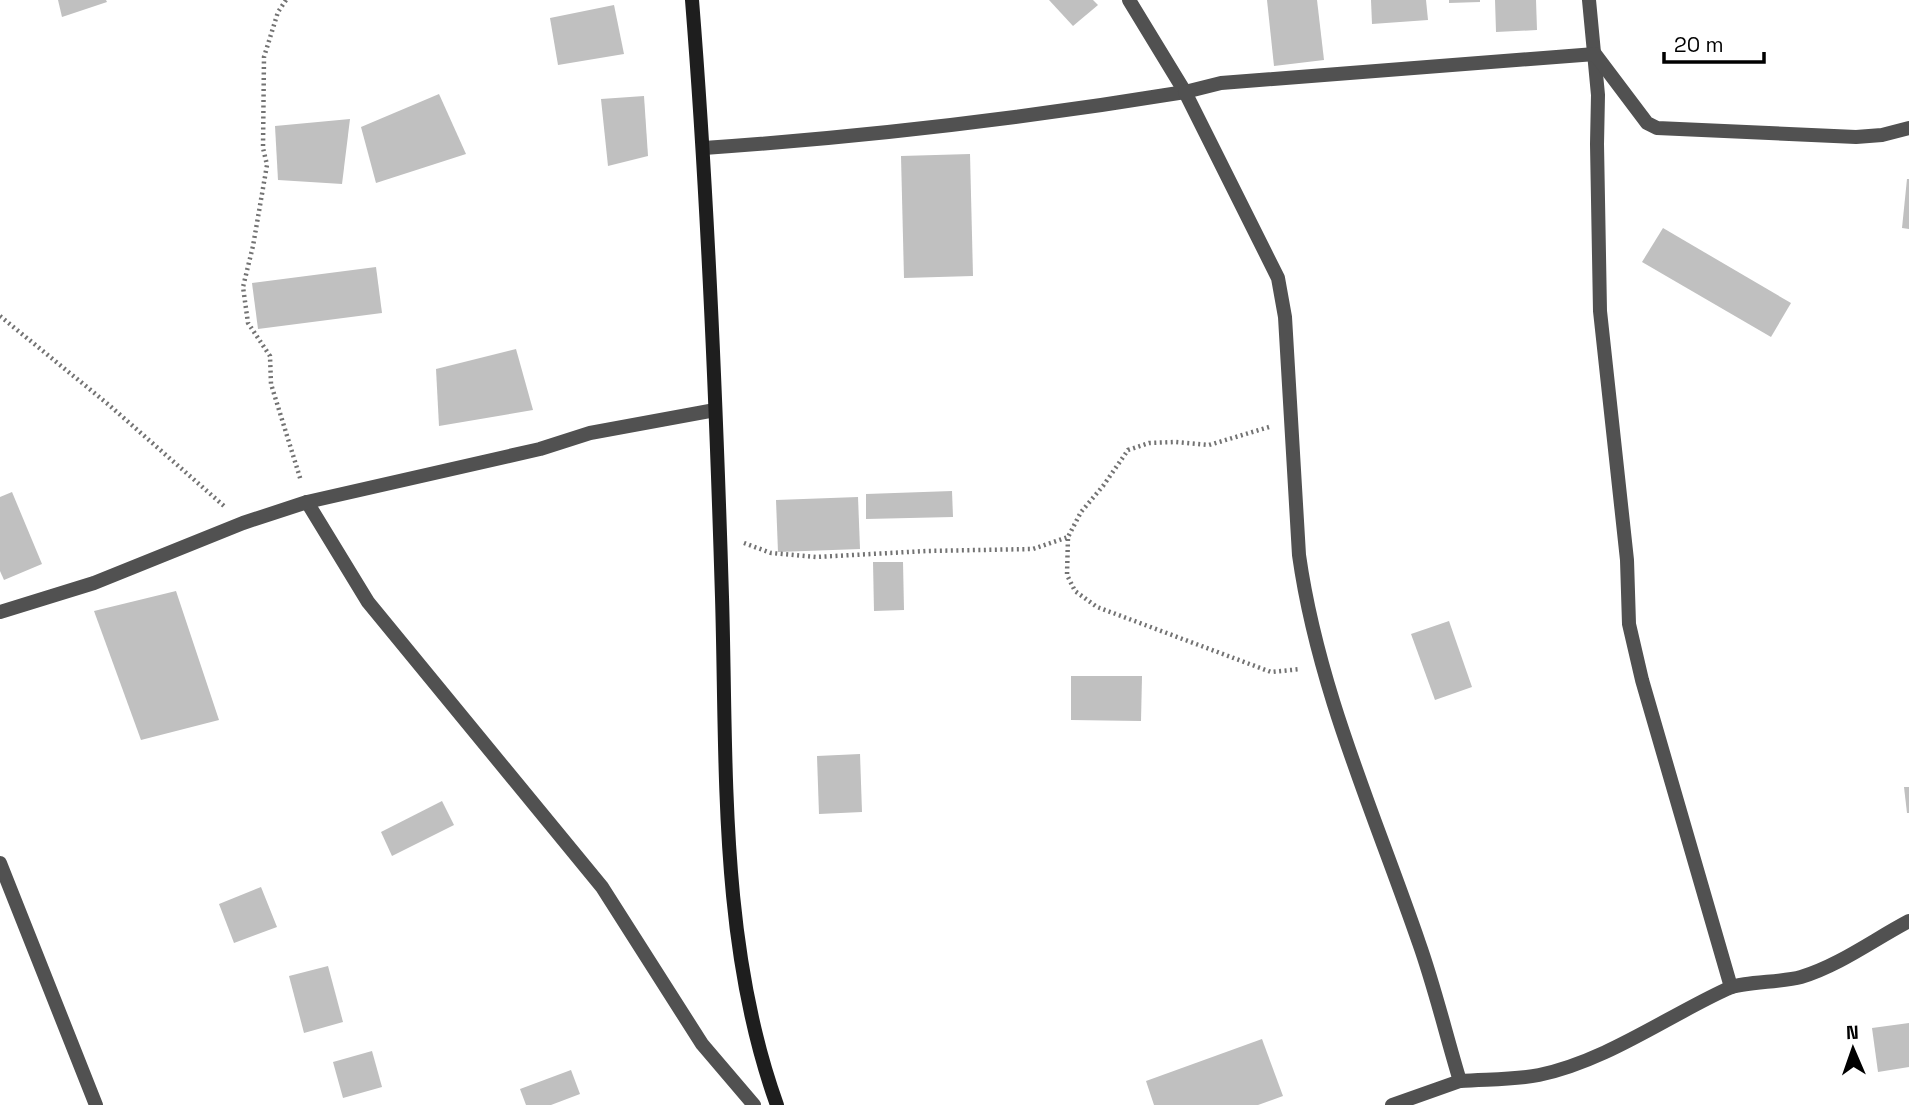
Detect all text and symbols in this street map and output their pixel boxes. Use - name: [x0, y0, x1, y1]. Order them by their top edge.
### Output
- scale bar: [1664, 21, 1764, 65]
- text: 20 m: [1674, 31, 1724, 58]
- north arrow: [1818, 1014, 1888, 1084]
- text: N: [1846, 1020, 1859, 1045]

